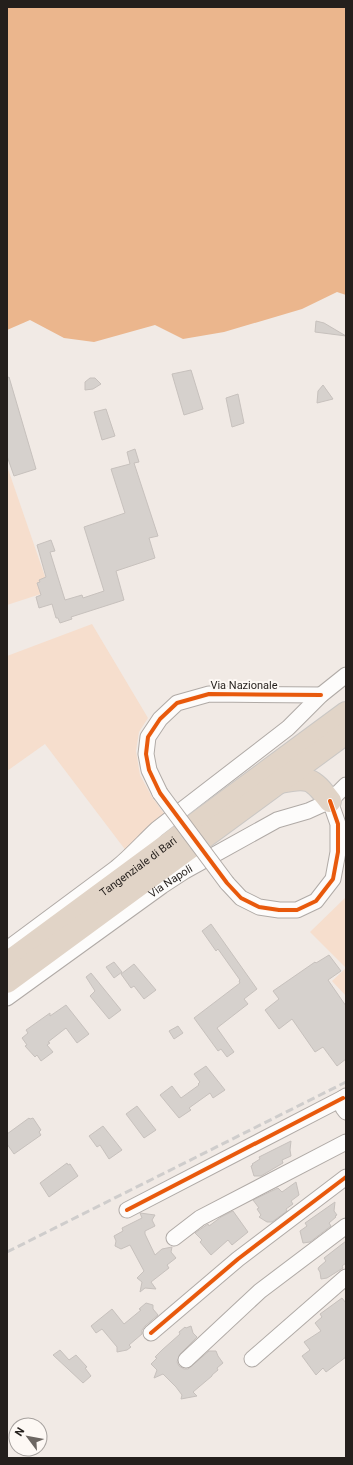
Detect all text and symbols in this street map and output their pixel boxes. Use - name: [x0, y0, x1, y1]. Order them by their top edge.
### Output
- street label: Via Nazionale: [210, 679, 278, 692]
- street label: Tangenziale di Bari: [97, 834, 179, 899]
- street label: Via Napoli: [146, 862, 195, 900]
- north arrow: [8, 1417, 48, 1457]
- text: N: [12, 1425, 28, 1439]

